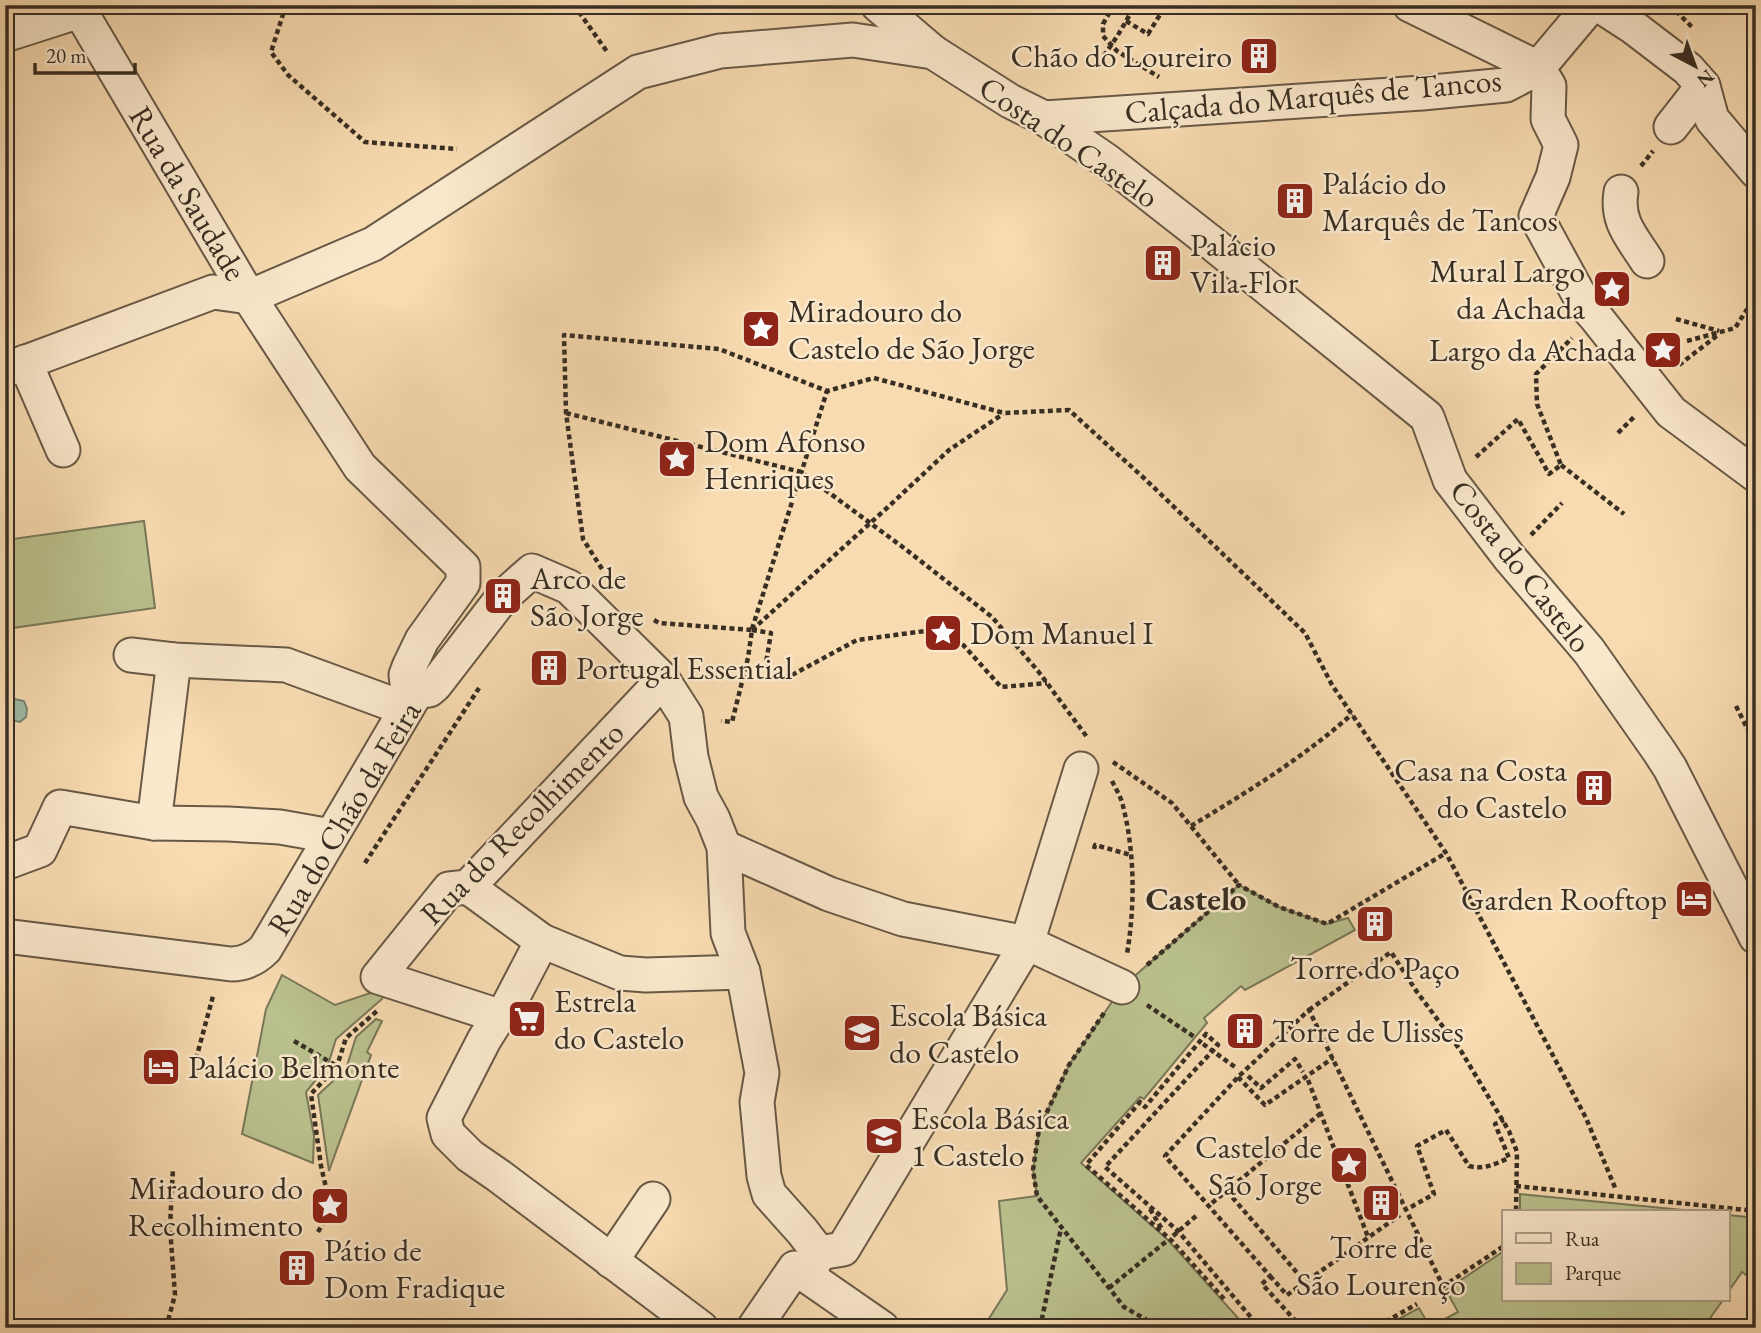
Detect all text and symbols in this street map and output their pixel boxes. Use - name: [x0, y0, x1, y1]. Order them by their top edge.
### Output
- scale bar: [35, 32, 135, 76]
- north arrow: [1660, 32, 1730, 102]
- place label: Chão do Loureiro: [1010, 35, 1232, 77]
- building icon: Chão do Loureiro: [1238, 35, 1280, 77]
- text: 20 m: [46, 42, 87, 69]
- street label: Calçada do Marquês de Tancos: [1123, 59, 1503, 133]
- text: N: [1691, 64, 1720, 93]
- street label: Costa do Castelo: [971, 66, 1167, 218]
- street label: Rua da Saudade: [119, 98, 257, 288]
- place label: Palácio do Marquês de Tancos: [1322, 162, 1558, 241]
- building icon: Palácio do Marquês de Tancos: [1274, 180, 1316, 222]
- place label: Palácio Vila-Flor: [1190, 224, 1299, 303]
- building icon: Palácio Vila-Flor: [1142, 242, 1184, 284]
- place label: Mural Largo da Achada: [1430, 250, 1585, 329]
- place icon: Mural Largo da Achada: [1591, 268, 1633, 310]
- place label: Miradouro do Castelo de São Jorge: [788, 290, 1035, 369]
- place icon: Miradouro do Castelo de São Jorge: [740, 308, 782, 350]
- place label: Largo da Achada: [1429, 329, 1636, 371]
- place icon: Largo da Achada: [1642, 329, 1684, 371]
- place label: Dom Afonso Henriques: [704, 420, 866, 499]
- place icon: Dom Afonso Henriques: [656, 438, 698, 480]
- street label: Costa do Castelo: [1440, 471, 1602, 661]
- place label: Arco de São Jorge: [529, 557, 644, 636]
- building icon: Arco de São Jorge: [482, 575, 524, 617]
- place icon: Dom Manuel I: [922, 612, 964, 654]
- place label: Dom Manuel I: [970, 612, 1154, 654]
- building icon: Portugal Essential: [528, 647, 570, 689]
- place label: Portugal Essential: [576, 647, 793, 689]
- street label: Rua do Chão da Feira: [257, 693, 431, 943]
- street label: Rua do Recolhimento: [411, 712, 633, 934]
- place label: Casa na Costa do Castelo: [1394, 749, 1567, 828]
- building icon: Casa na Costa do Castelo: [1573, 767, 1615, 809]
- district label: Castelo: [1146, 877, 1246, 920]
- place label: Garden Rooftop: [1461, 878, 1667, 920]
- hotel icon: Garden Rooftop: [1673, 878, 1715, 920]
- building icon: Torre do Paço: [1354, 903, 1396, 945]
- place label: Torre do Paço: [1290, 947, 1460, 989]
- place label: Estrela do Castelo: [554, 980, 684, 1059]
- place label: Escola Básica do Castelo: [889, 994, 1047, 1073]
- supermarket icon: Estrela do Castelo: [506, 998, 548, 1040]
- building icon: Torre de Ulisses: [1224, 1010, 1266, 1052]
- place label: Torre de Ulisses: [1272, 1010, 1464, 1052]
- school or university icon: Escola Básica do Castelo: [841, 1012, 883, 1054]
- hotel icon: Palácio Belmonte: [140, 1046, 182, 1088]
- place label: Palácio Belmonte: [188, 1046, 400, 1088]
- place label: Escola Básica 1 Castelo: [911, 1097, 1069, 1176]
- school or university icon: Escola Básica 1 Castelo: [863, 1115, 905, 1157]
- place label: Castelo de São Jorge: [1195, 1126, 1322, 1205]
- place icon: Castelo de São Jorge: [1328, 1144, 1370, 1186]
- place label: Miradouro do Recolhimento: [128, 1167, 303, 1246]
- building icon: Torre de São Lourenço: [1360, 1182, 1402, 1224]
- place icon: Miradouro do Recolhimento: [309, 1185, 351, 1227]
- legend: [1502, 1210, 1730, 1302]
- text: Rua: [1565, 1225, 1600, 1252]
- place label: Torre de São Lourenço: [1296, 1226, 1466, 1305]
- place label: Pátio de Dom Fradique: [324, 1229, 505, 1308]
- building icon: Pátio de Dom Fradique: [276, 1247, 318, 1289]
- text: Parque: [1565, 1259, 1621, 1286]

